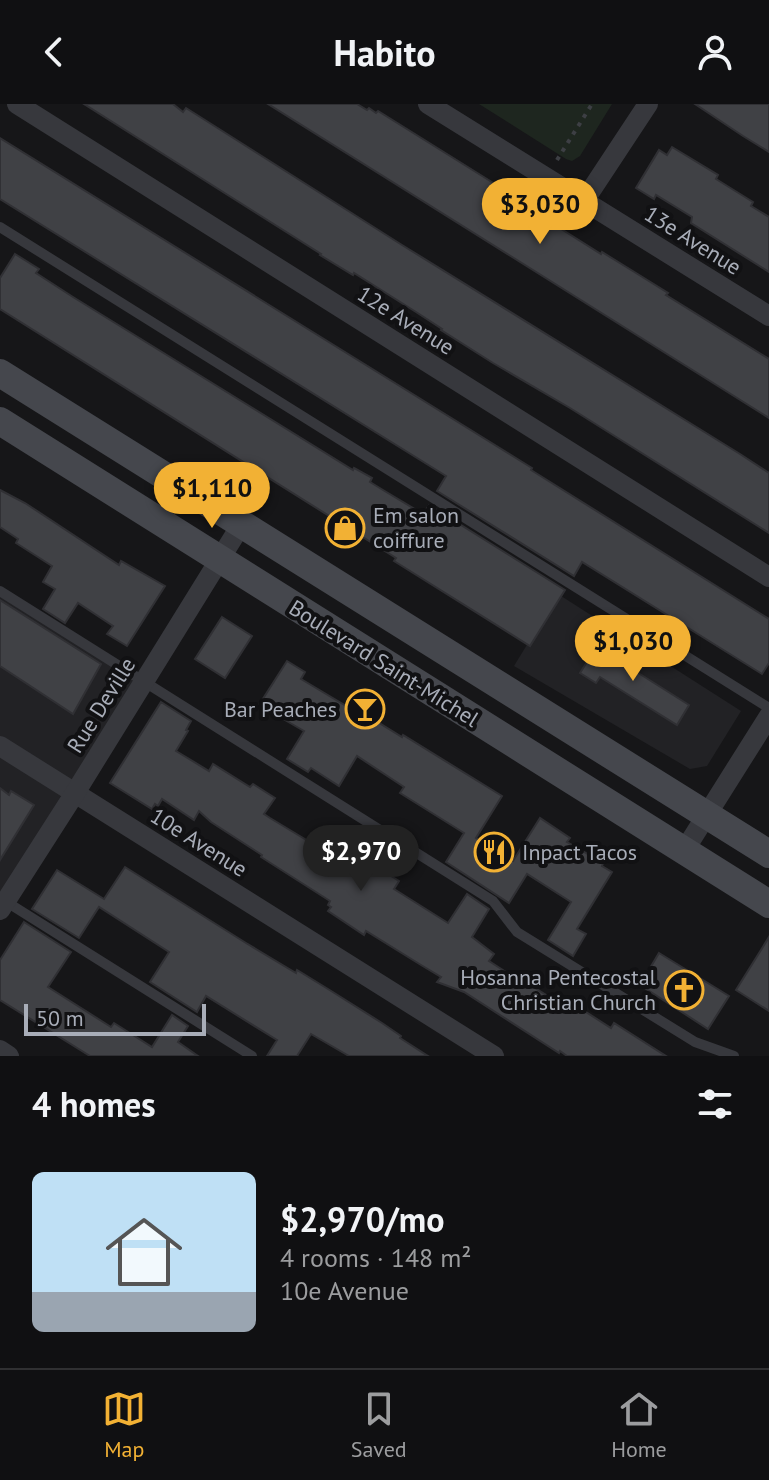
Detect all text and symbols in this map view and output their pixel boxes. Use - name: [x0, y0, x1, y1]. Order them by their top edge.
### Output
- text: Habito: [334, 29, 436, 76]
- icon: back: [32, 30, 76, 74]
- icon: person: [693, 30, 737, 74]
- pin: $3,030: [475, 178, 605, 246]
- text: $3,030: [500, 187, 580, 220]
- street label: 13e Avenue: [639, 199, 747, 281]
- street label: 12e Avenue: [352, 279, 460, 361]
- pin: $1,110: [147, 462, 277, 530]
- text: $1,110: [172, 471, 252, 504]
- place label: Em salon coiffure: [373, 501, 459, 554]
- shop icon: Em salon coiffure: [324, 507, 366, 549]
- street label: Boulevard Saint-Michel: [284, 593, 485, 733]
- pin: $1,030: [568, 615, 698, 683]
- text: $1,030: [593, 624, 673, 657]
- street label: Rue Deville: [61, 652, 141, 758]
- bar icon: Bar Peaches: [344, 688, 386, 730]
- place label: Bar Peaches: [224, 695, 337, 723]
- street label: 10e Avenue: [145, 801, 253, 883]
- pin: $2,970: [296, 825, 426, 893]
- restaurant icon: Inpact Tacos: [473, 831, 515, 873]
- text: $2,970: [321, 834, 401, 867]
- place label: Inpact Tacos: [522, 838, 637, 866]
- place label: Hosanna Pentecostal Christian Church: [460, 963, 657, 1016]
- church icon: Hosanna Pentecostal Christian Church: [663, 969, 705, 1011]
- scale bar: [24, 1000, 206, 1036]
- text: 50 m: [36, 1004, 84, 1032]
- text: 4 homes: [32, 1082, 156, 1126]
- icon: filters: [693, 1082, 737, 1126]
- text: $2,970/mo: [280, 1197, 444, 1241]
- icon: home: [96, 1204, 192, 1300]
- text: 4 rooms · 148 m²: [280, 1241, 472, 1274]
- text: 10e Avenue: [280, 1274, 409, 1307]
- tab: Map: [102, 1387, 146, 1463]
- tab: Saved: [351, 1387, 407, 1463]
- tab: Home: [611, 1387, 667, 1463]

